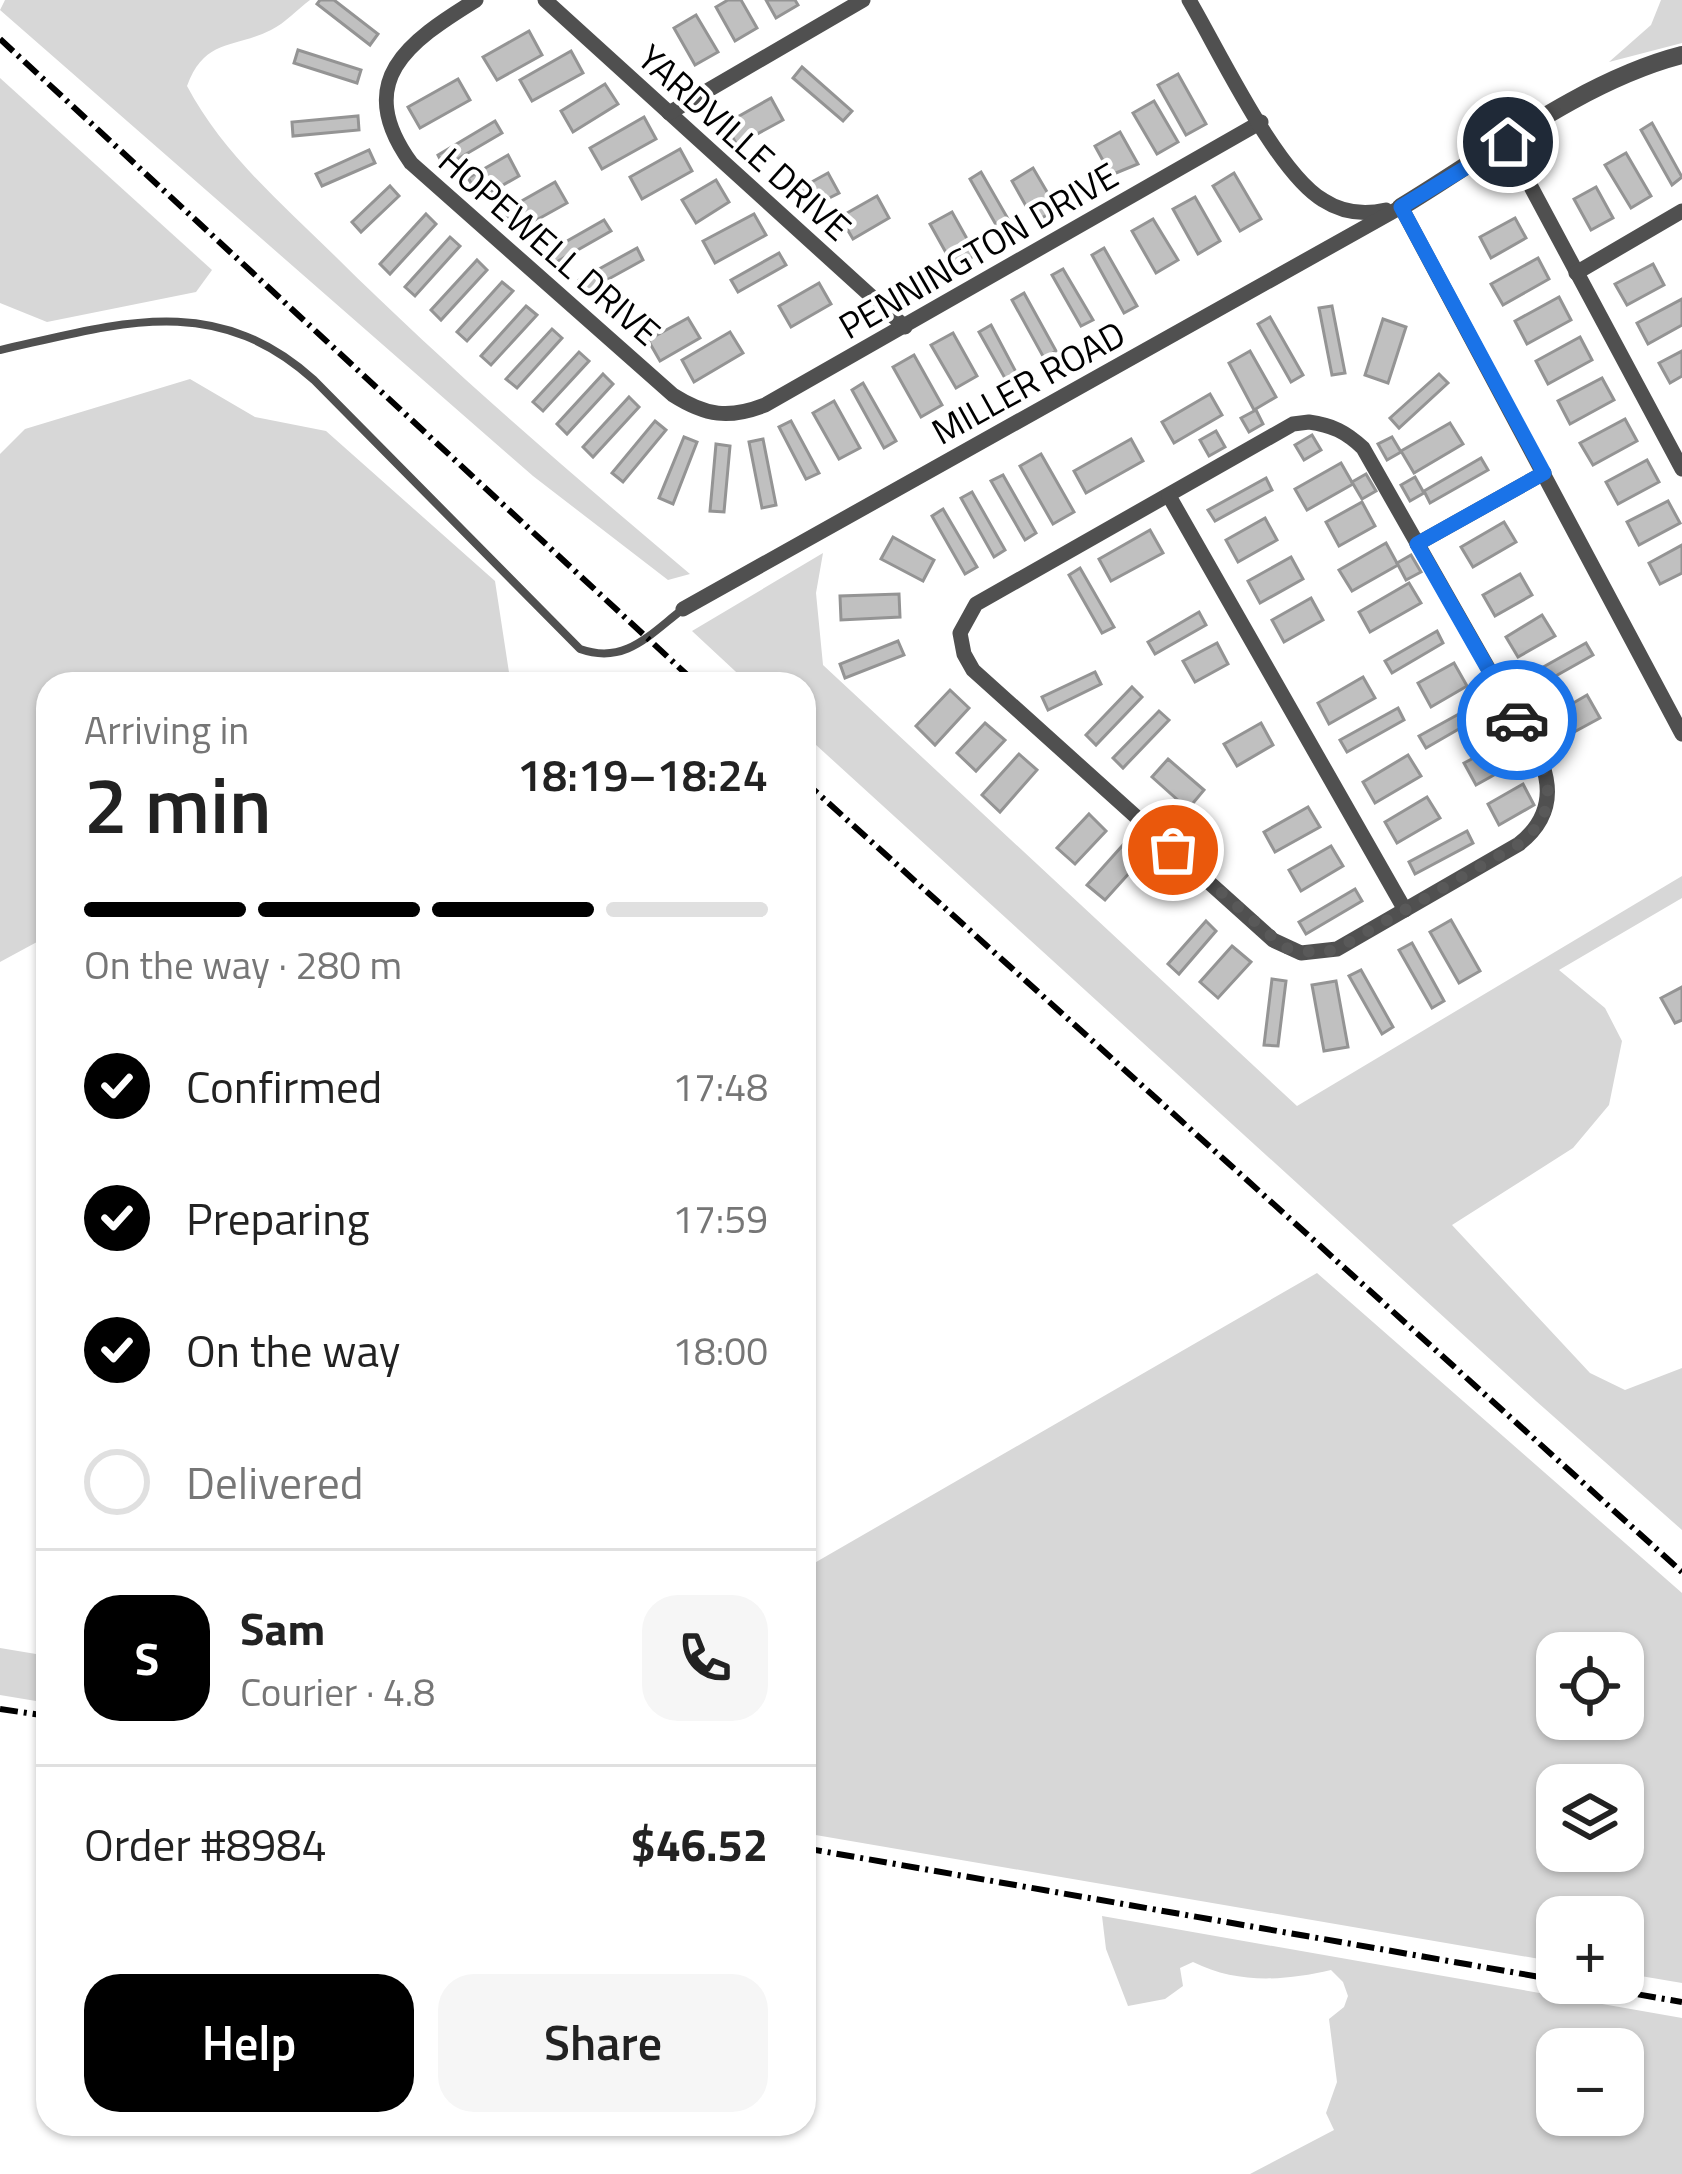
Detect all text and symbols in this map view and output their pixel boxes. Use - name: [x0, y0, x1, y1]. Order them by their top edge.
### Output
- street label: YARDVILLE DRIVE: [626, 31, 864, 253]
- pin: [1457, 91, 1559, 193]
- icon: home: [1475, 109, 1541, 175]
- street label: HOPEWELL DRIVE: [427, 134, 673, 358]
- street label: PENNINGTON DRIVE: [828, 148, 1128, 352]
- street label: MILLER ROAD: [921, 306, 1135, 458]
- courier: [1457, 660, 1577, 780]
- icon: car: [1484, 687, 1550, 753]
- text: Arriving in: [84, 700, 249, 759]
- text: 18:19–18:24: [517, 740, 768, 808]
- text: 2 min: [84, 745, 272, 863]
- pin: [1122, 799, 1224, 901]
- icon: bag: [1140, 817, 1206, 883]
- text: On the way · 280 m: [84, 935, 402, 994]
- text: Confirmed: [186, 1052, 382, 1120]
- icon: check: [84, 1053, 150, 1119]
- text: 17:48: [672, 1057, 768, 1116]
- text: Preparing: [186, 1184, 370, 1252]
- icon: check: [84, 1185, 150, 1251]
- text: 17:59: [672, 1189, 768, 1248]
- text: On the way: [186, 1316, 400, 1384]
- icon: check: [84, 1317, 150, 1383]
- text: 18:00: [672, 1321, 768, 1380]
- text: Delivered: [186, 1448, 364, 1516]
- text: Sam: [240, 1594, 325, 1662]
- button: phone: [642, 1595, 768, 1721]
- text: S: [135, 1624, 159, 1692]
- map controls: [1536, 1632, 1644, 2136]
- button: locate: [1536, 1632, 1644, 1740]
- text: Courier · 4.8: [240, 1662, 435, 1721]
- button: layers: [1536, 1764, 1644, 1872]
- text: Order #8984: [84, 1810, 327, 1878]
- text: $46.52: [630, 1810, 768, 1878]
- button: +: [1536, 1896, 1644, 2004]
- button: Help: [84, 1974, 414, 2112]
- button: Share: [438, 1974, 768, 2112]
- button: −: [1536, 2028, 1644, 2136]

